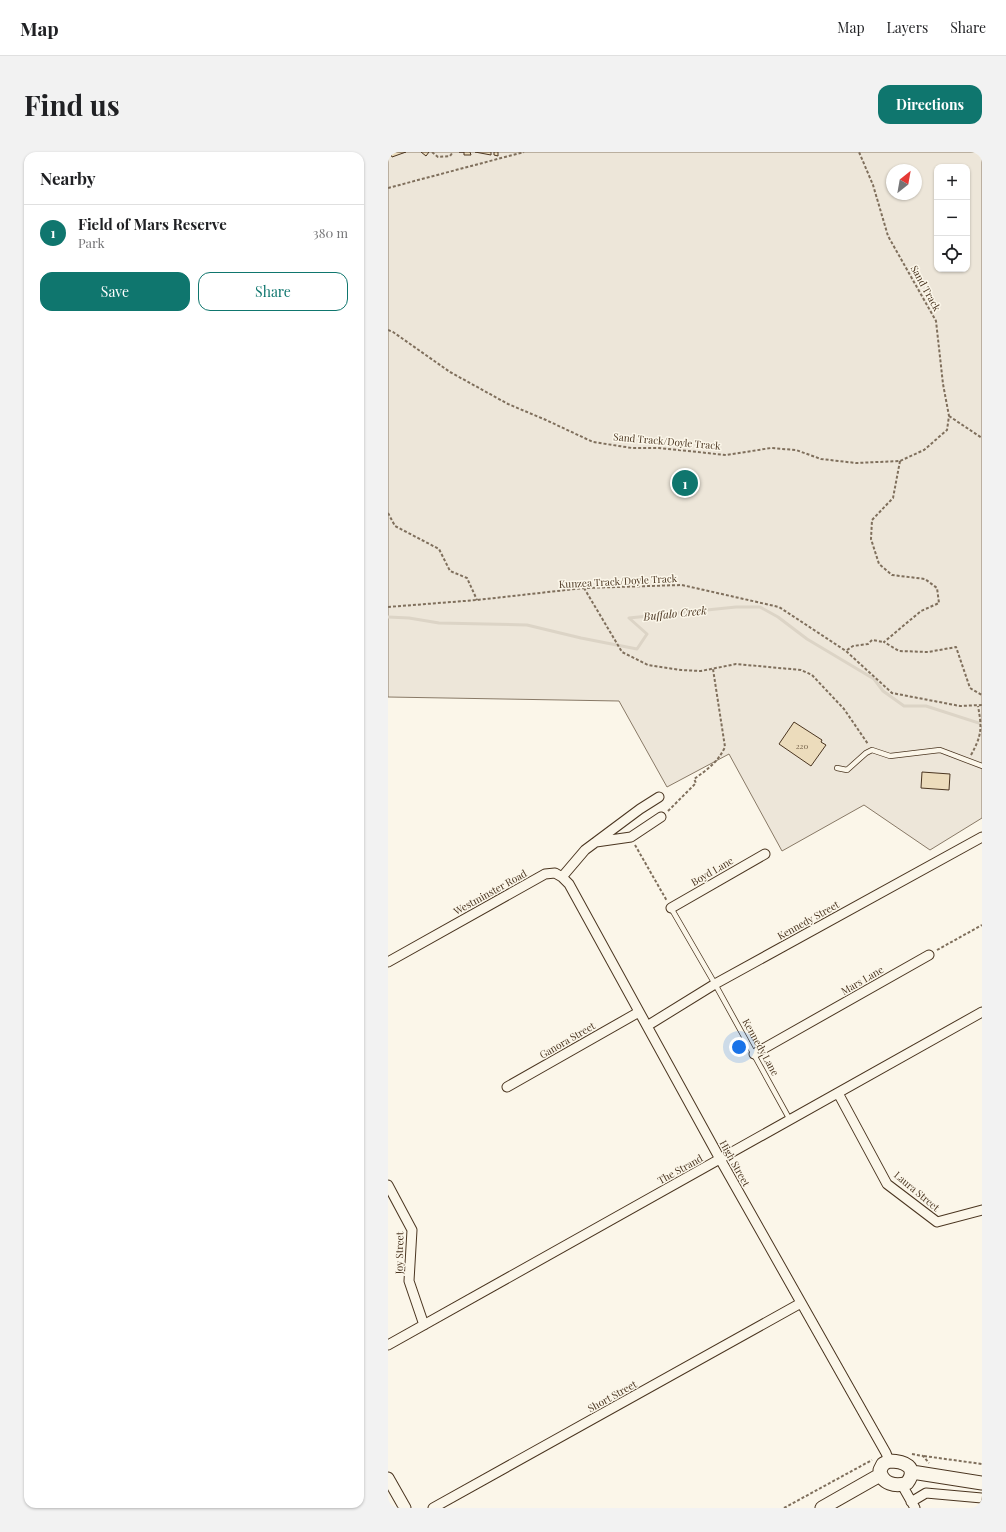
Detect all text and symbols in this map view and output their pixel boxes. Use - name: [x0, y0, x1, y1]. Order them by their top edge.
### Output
- text: Map: [20, 15, 59, 41]
- text: Map: [837, 18, 865, 37]
- text: Layers: [887, 18, 928, 37]
- text: Share: [950, 18, 986, 37]
- button: Directions: [878, 85, 982, 124]
- text: Find us: [24, 86, 120, 123]
- north arrow: [886, 164, 922, 200]
- map controls: [934, 164, 970, 272]
- button: +: [934, 164, 970, 200]
- text: Nearby: [40, 167, 95, 189]
- button: −: [934, 200, 970, 236]
- text: Field of Mars Reserve: [78, 214, 227, 234]
- text: 1: [51, 224, 55, 241]
- text: 380 m: [313, 224, 348, 241]
- text: Park: [78, 234, 105, 251]
- button: locate: [934, 236, 970, 272]
- street label: Sand Track: [908, 263, 945, 314]
- button: Save: [40, 272, 190, 311]
- button: Share: [198, 272, 348, 311]
- street label: Sand Track/Doyle Track: [613, 429, 722, 453]
- pin: 1: [672, 468, 698, 498]
- street label: Kunzea Track/Doyle Track: [558, 571, 678, 591]
- water label: Buffalo Creek: [641, 602, 708, 624]
- house number: 220: [796, 740, 808, 751]
- street label: Boyd Lane: [688, 853, 736, 889]
- street label: Westminster Road: [450, 866, 529, 918]
- street label: Kennedy Street: [775, 897, 842, 943]
- street label: Mars Lane: [838, 962, 886, 998]
- street label: Kennedy Lane: [739, 1016, 783, 1078]
- street label: Ganora Street: [537, 1018, 598, 1062]
- your location: [729, 1037, 749, 1057]
- street label: High Street: [717, 1137, 754, 1189]
- street label: The Strand: [655, 1151, 705, 1187]
- street label: Laura Street: [891, 1168, 943, 1214]
- street label: Joy Street: [392, 1231, 406, 1275]
- street label: Short Street: [585, 1377, 639, 1415]

